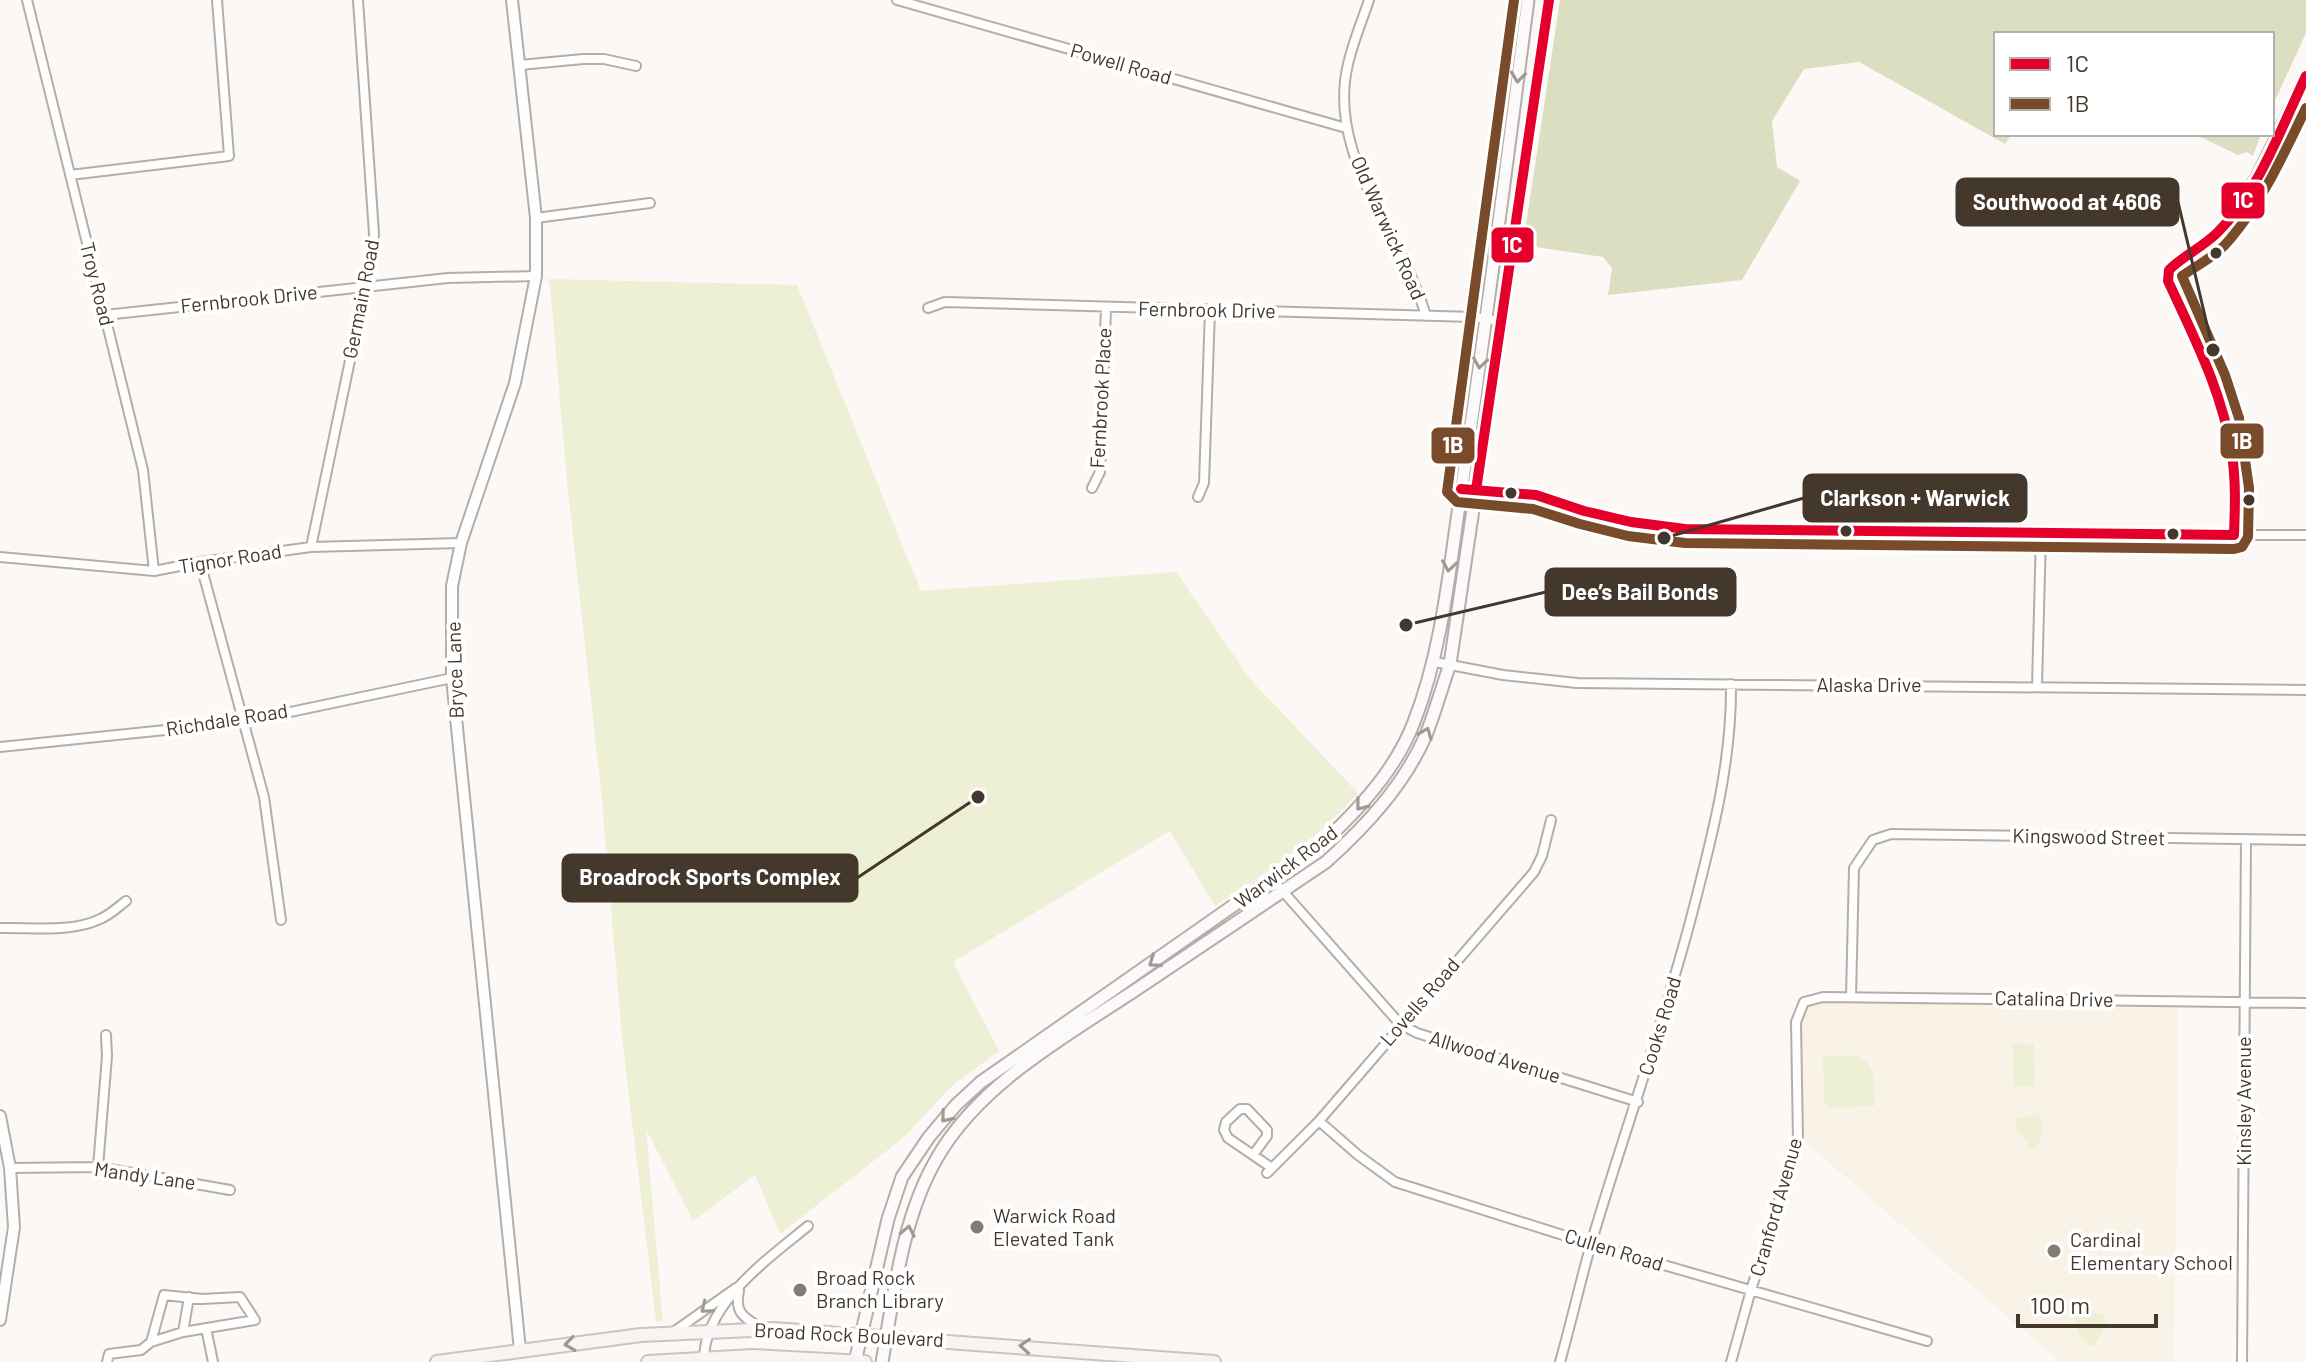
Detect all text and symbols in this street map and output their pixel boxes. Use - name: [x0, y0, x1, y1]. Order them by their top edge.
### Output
- legend: [1994, 32, 2274, 136]
- street label: Powell Road: [1068, 37, 1175, 89]
- text: 1C: [2066, 48, 2089, 77]
- one-way arrow: [1510, 70, 1527, 84]
- text: 1B: [2066, 88, 2089, 117]
- street label: Old Warwick Road: [1346, 152, 1431, 303]
- callout: Southwood at 4606: [1957, 179, 2178, 225]
- line badge: 1C: [2220, 181, 2266, 220]
- text: 1C: [2232, 186, 2254, 212]
- text: Southwood at 4606: [1973, 188, 2162, 214]
- line badge: 1C: [1490, 226, 1535, 264]
- text: 1C: [1501, 231, 1523, 257]
- street label: Germain Road: [337, 237, 383, 361]
- street label: Troy Road: [76, 239, 120, 328]
- unlabelled marker: [2208, 245, 2224, 261]
- street label: Fernbrook Drive: [179, 279, 319, 317]
- street label: Fernbrook Drive: [1138, 296, 1276, 322]
- street label: Fernbrook Place: [1084, 327, 1116, 469]
- one-way arrow: [1473, 356, 1490, 370]
- line badge: 1B: [2219, 422, 2265, 460]
- line badge: 1B: [1430, 426, 1476, 465]
- text: 1B: [2231, 427, 2253, 453]
- text: 1B: [1442, 431, 1464, 457]
- callout: Clarkson + Warwick: [1804, 475, 2026, 521]
- text: Clarkson + Warwick: [1820, 484, 2010, 510]
- unlabelled marker: [1503, 485, 1519, 501]
- unlabelled marker: [2241, 492, 2257, 508]
- unlabelled marker: [1838, 523, 1854, 539]
- unlabelled marker: [2165, 526, 2181, 542]
- street label: Tignor Road: [177, 538, 283, 578]
- one-way arrow: [1442, 559, 1459, 573]
- callout: Dee’s Bail Bonds: [1546, 569, 1735, 615]
- text: Dee’s Bail Bonds: [1561, 578, 1719, 604]
- street label: Bryce Lane: [440, 621, 468, 719]
- street label: Alaska Drive: [1816, 672, 1922, 696]
- street label: Richdale Road: [164, 698, 289, 740]
- one-way arrow: [1416, 727, 1432, 741]
- one-way arrow: [1356, 796, 1370, 811]
- street label: Warwick Road: [1229, 820, 1342, 913]
- street label: Kingswood Street: [2012, 823, 2166, 849]
- callout: Broadrock Sports Complex: [563, 855, 857, 901]
- text: Broadrock Sports Complex: [579, 863, 841, 889]
- one-way arrow: [1149, 952, 1163, 967]
- street label: Lovells Road: [1375, 952, 1464, 1050]
- street label: Cooks Road: [1633, 974, 1685, 1078]
- street label: Catalina Drive: [1994, 985, 2114, 1011]
- street label: Allwood Avenue: [1427, 1025, 1564, 1087]
- street label: Kinsley Avenue: [2231, 1036, 2255, 1166]
- one-way arrow: [941, 1107, 956, 1122]
- street label: Cranford Avenue: [1744, 1135, 1806, 1279]
- street label: Mandy Lane: [93, 1156, 197, 1194]
- place label: Warwick Road Elevated Tank: [993, 1203, 1116, 1250]
- marker: Warwick Road Elevated Tank: [968, 1218, 986, 1236]
- street label: Cullen Road: [1562, 1223, 1666, 1275]
- one-way arrow: [899, 1224, 916, 1238]
- place label: Cardinal Elementary School: [2070, 1227, 2233, 1274]
- marker: Cardinal Elementary School: [2045, 1242, 2063, 1260]
- place label: Broad Rock Branch Library: [816, 1265, 944, 1312]
- scale bar: [2018, 1278, 2156, 1328]
- marker: Broad Rock Branch Library: [791, 1281, 809, 1299]
- text: 100 m: [2030, 1290, 2090, 1319]
- one-way arrow: [700, 1299, 715, 1313]
- street label: Broad Rock Boulevard: [754, 1317, 945, 1351]
- one-way arrow: [563, 1335, 577, 1352]
- one-way arrow: [1018, 1338, 1031, 1355]

